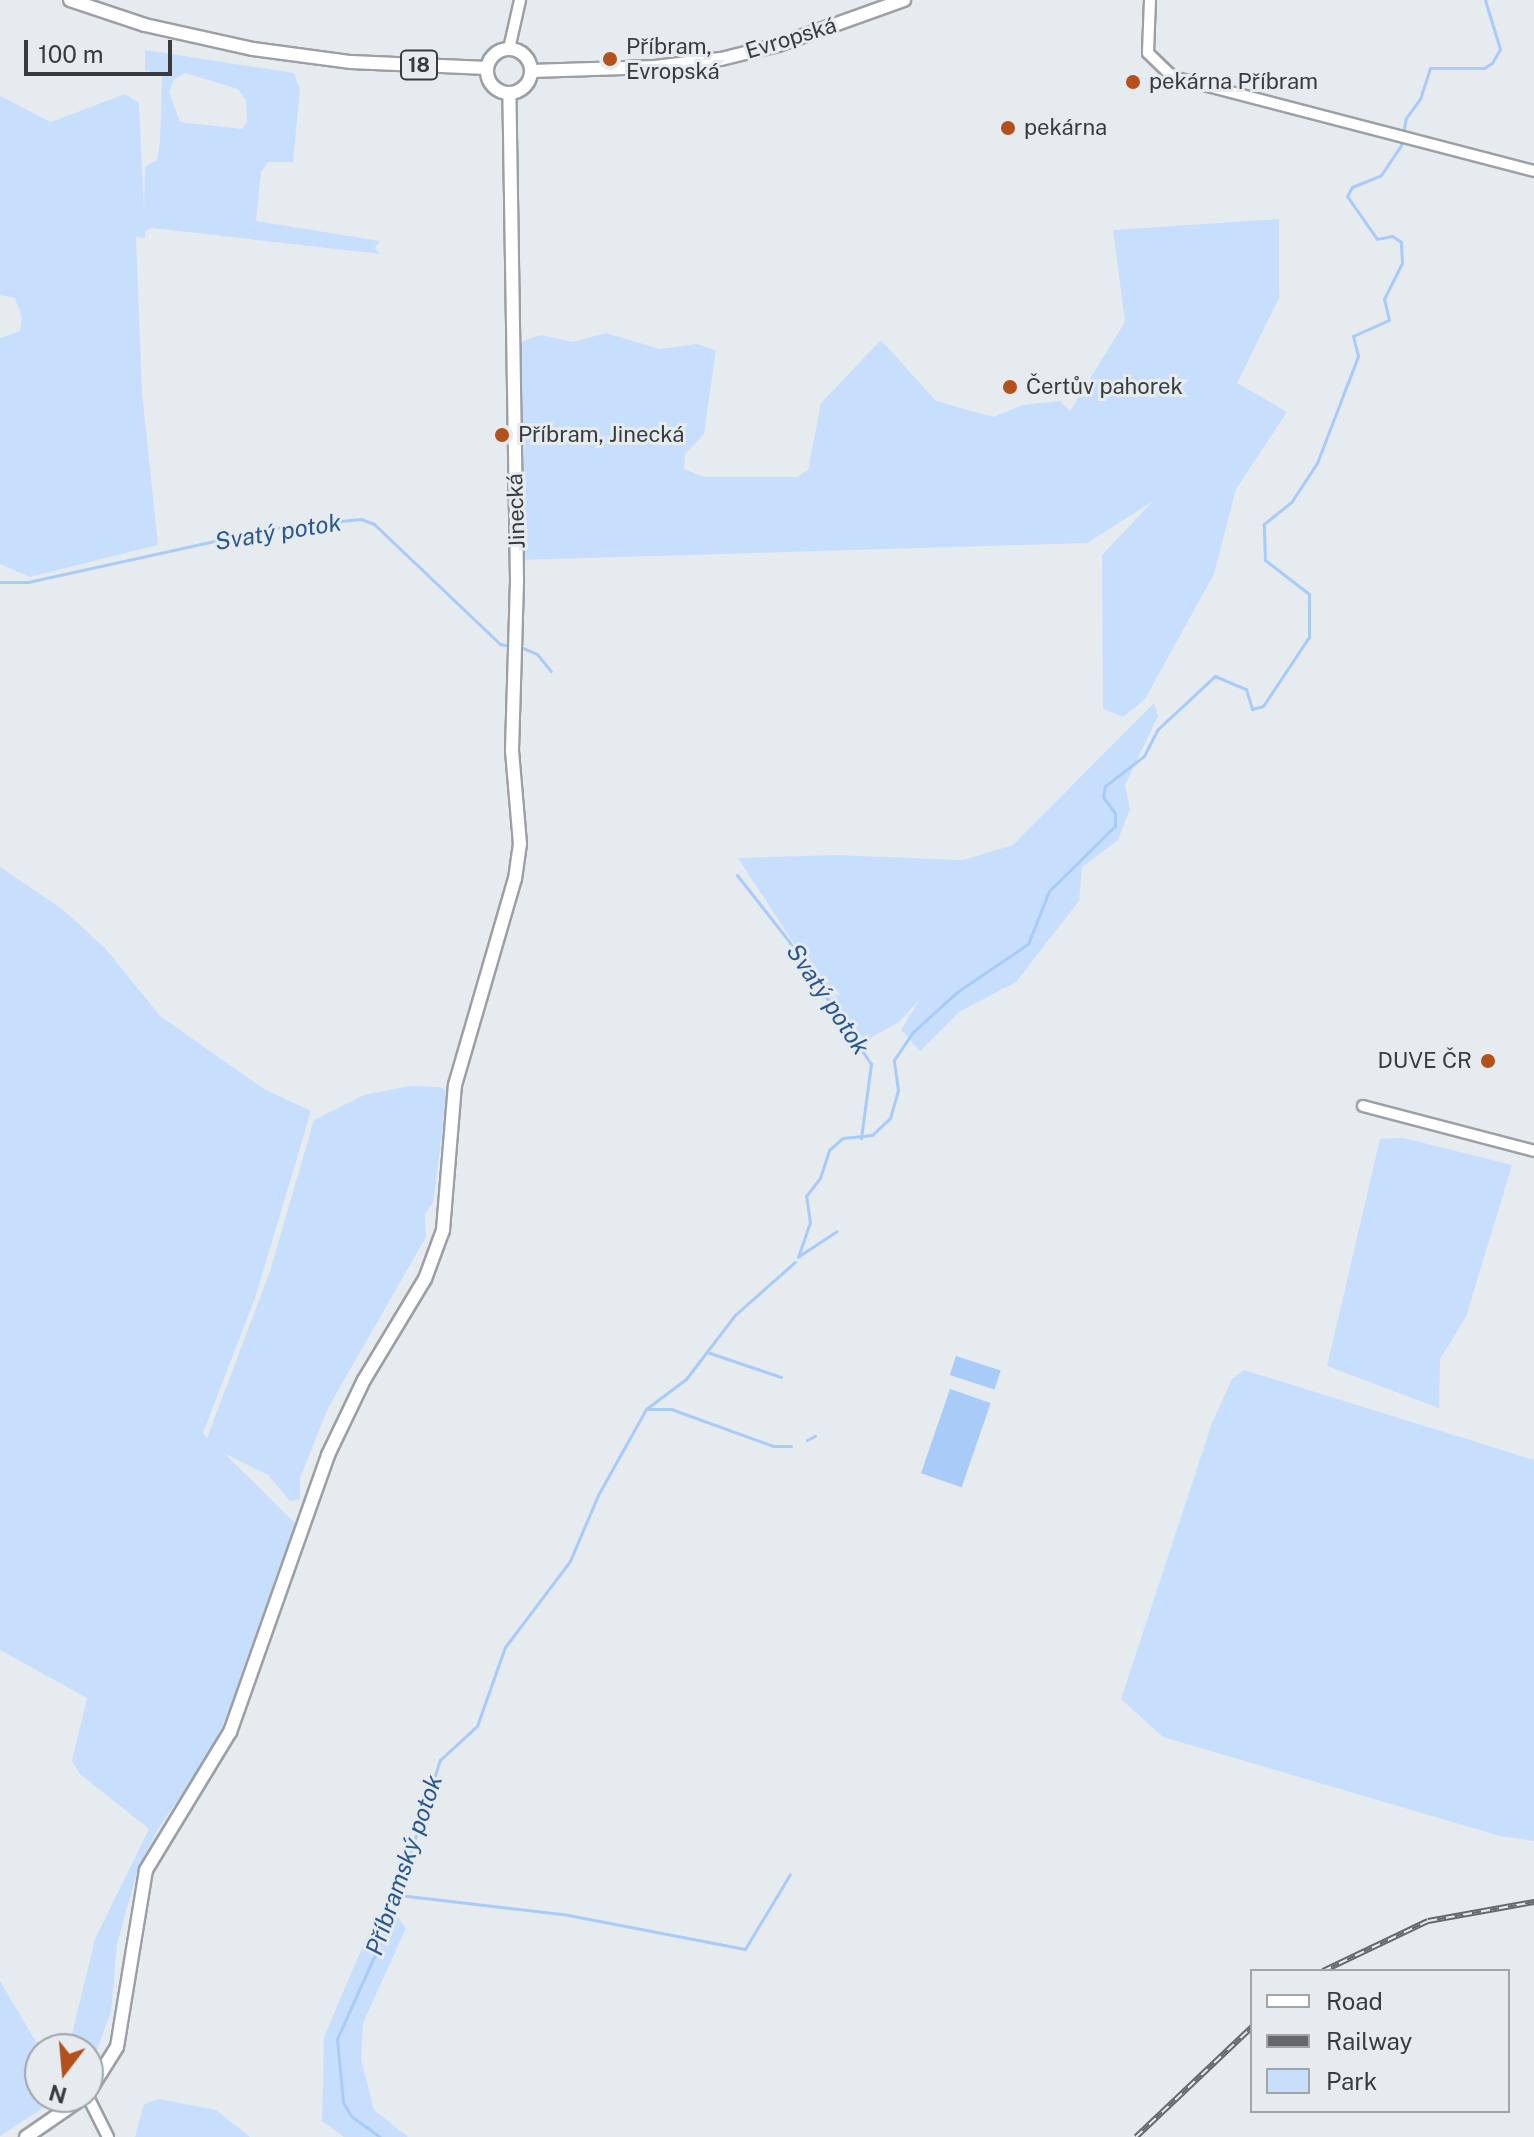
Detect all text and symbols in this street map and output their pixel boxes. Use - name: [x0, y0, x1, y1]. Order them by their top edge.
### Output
- street label: Evropská: [742, 12, 840, 64]
- scale bar: [28, 24, 176, 74]
- place label: Příbram, Evropská: [626, 33, 720, 84]
- text: 100 m: [38, 40, 104, 68]
- road number: 18: [399, 49, 439, 81]
- marker: Příbram, Evropská: [601, 50, 619, 68]
- place label: pekárna Příbram: [1149, 69, 1318, 95]
- marker: pekárna Příbram: [1124, 73, 1142, 91]
- place label: pekárna: [1024, 115, 1107, 141]
- marker: pekárna: [999, 119, 1017, 137]
- place label: Čertův pahorek: [1026, 374, 1183, 400]
- marker: Čertův pahorek: [1001, 378, 1019, 396]
- place label: Příbram, Jinecká: [518, 422, 685, 448]
- marker: Příbram, Jinecká: [493, 426, 511, 444]
- street label: Jinecká: [501, 473, 531, 549]
- water label: Svatý potok: [213, 508, 343, 556]
- water label: Svatý potok: [780, 938, 876, 1060]
- place label: DUVE ČR: [1378, 1048, 1472, 1074]
- marker: DUVE ČR: [1479, 1052, 1497, 1070]
- water label: Příbramský potok: [360, 1771, 448, 1959]
- legend: [1250, 1969, 1510, 2113]
- text: Road: [1326, 1987, 1383, 2015]
- text: Railway: [1326, 2027, 1412, 2055]
- north arrow: [24, 2033, 104, 2113]
- text: Park: [1326, 2067, 1377, 2095]
- text: N: [46, 2079, 70, 2109]

